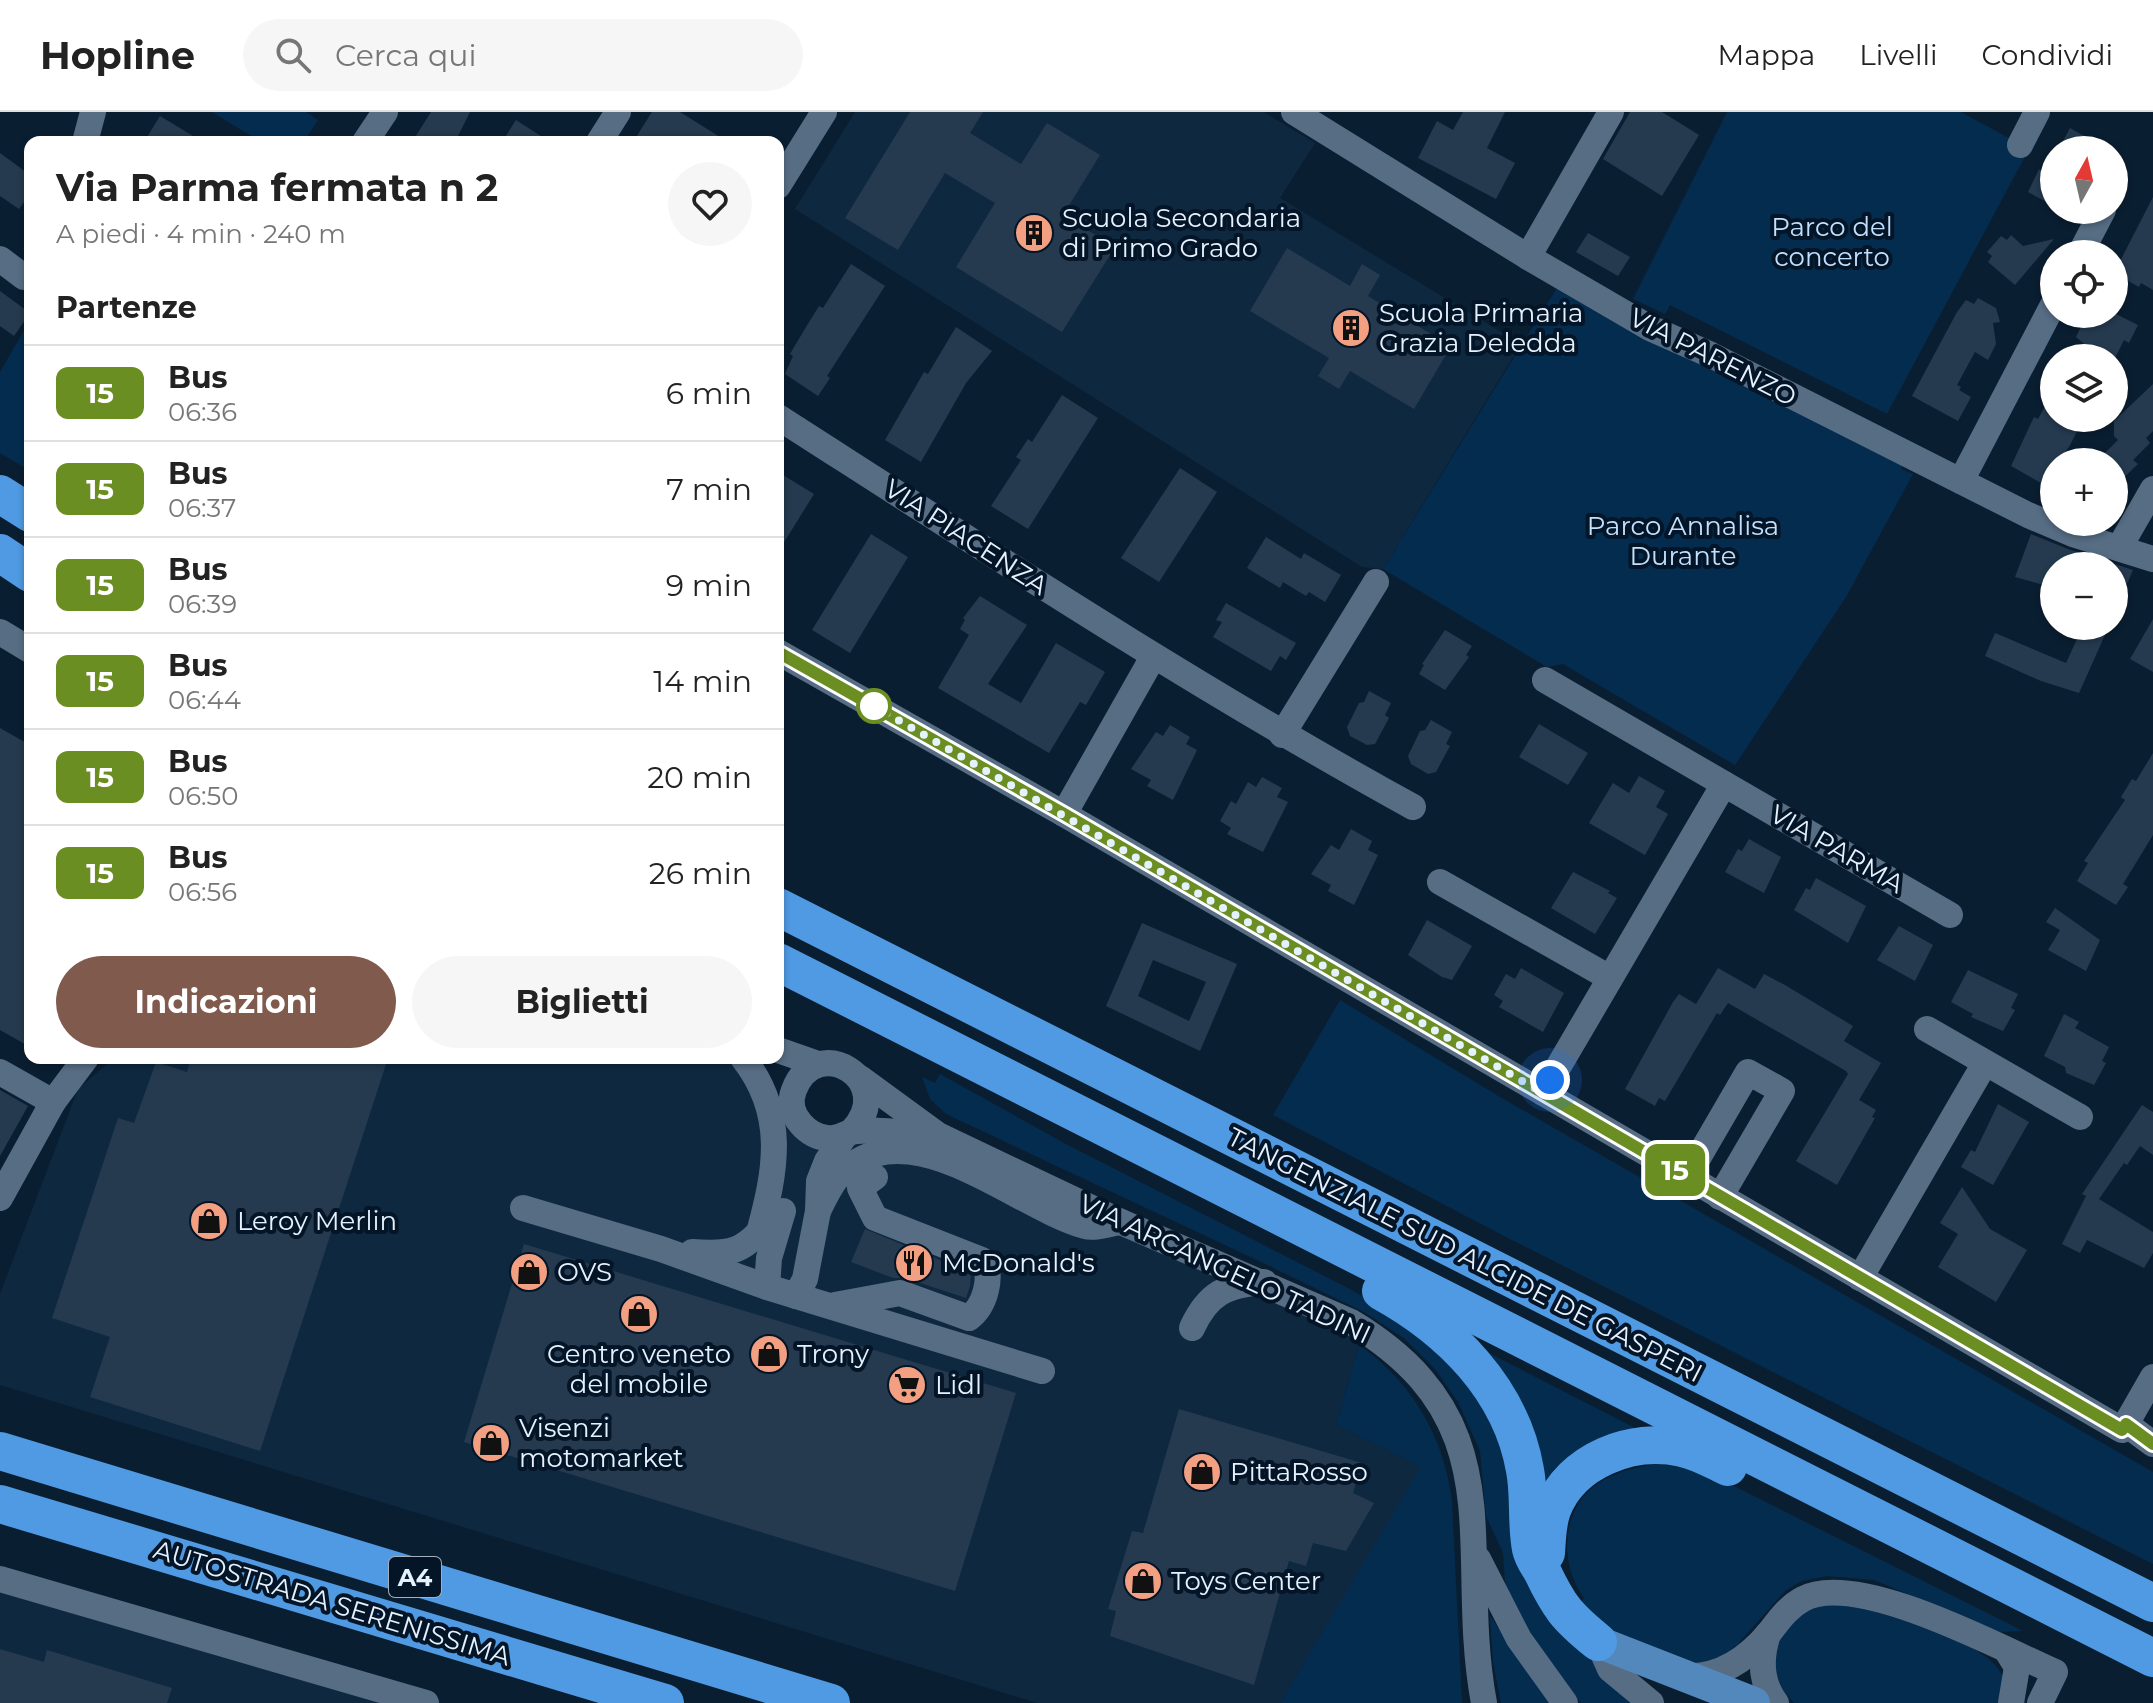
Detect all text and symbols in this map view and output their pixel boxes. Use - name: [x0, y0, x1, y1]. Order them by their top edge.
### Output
- search box: [243, 19, 803, 91]
- text: Hopline: [40, 32, 195, 79]
- icon: search: [271, 33, 315, 77]
- text: Cerca qui: [335, 37, 476, 74]
- text: Mappa: [1718, 38, 1815, 72]
- text: Livelli: [1859, 38, 1938, 72]
- text: Condividi: [1982, 38, 2113, 72]
- north arrow: [2040, 136, 2128, 224]
- map controls: [2040, 136, 2128, 640]
- button: heart: [668, 162, 752, 246]
- text: Via Parma fermata n 2: [56, 164, 498, 211]
- place label: Scuola Secondaria di Primo Grado: [1062, 202, 1301, 264]
- park label: Parco del concerto: [1771, 211, 1893, 273]
- building icon: Scuola Secondaria di Primo Grado: [1013, 212, 1055, 254]
- text: A piedi · 4 min · 240 m: [56, 218, 346, 250]
- button: locate: [2040, 240, 2128, 328]
- text: Partenze: [56, 289, 197, 326]
- place label: Scuola Primaria Grazia Deledda: [1379, 297, 1583, 359]
- street label: VIA PARENZO: [1624, 301, 1802, 413]
- building icon: Scuola Primaria Grazia Deledda: [1330, 307, 1372, 349]
- button: layers: [2040, 344, 2128, 432]
- text: Bus: [168, 359, 228, 396]
- text: 6 min: [666, 375, 752, 412]
- text: 15: [86, 376, 114, 410]
- text: 06:36: [168, 396, 237, 428]
- button: +: [2040, 448, 2128, 536]
- text: Bus: [168, 455, 228, 492]
- text: 7 min: [666, 471, 752, 508]
- text: 15: [86, 472, 114, 506]
- street label: VIA PIACENZA: [878, 472, 1054, 602]
- text: 06:37: [168, 492, 236, 524]
- park label: Parco Annalisa Durante: [1587, 510, 1779, 572]
- text: Bus: [168, 551, 228, 588]
- button: −: [2040, 552, 2128, 640]
- text: 9 min: [666, 567, 752, 604]
- text: 15: [86, 568, 114, 602]
- text: 06:39: [168, 588, 237, 620]
- text: Bus: [168, 647, 228, 684]
- text: 14 min: [653, 663, 752, 700]
- text: 15: [86, 664, 114, 698]
- text: 06:44: [168, 684, 241, 716]
- unlabelled marker: [857, 689, 891, 723]
- text: Bus: [168, 743, 228, 780]
- text: 20 min: [647, 759, 752, 796]
- text: 15: [86, 760, 114, 794]
- text: 06:50: [168, 780, 239, 812]
- street label: VIA PARMA: [1764, 798, 1910, 900]
- text: Bus: [168, 839, 228, 876]
- text: 26 min: [649, 855, 752, 892]
- text: 15: [86, 856, 114, 890]
- text: 06:56: [168, 876, 237, 908]
- button: Indicazioni: [56, 956, 396, 1048]
- button: Biglietti: [412, 956, 752, 1048]
- your location: [1530, 1060, 1570, 1100]
- street label: TANGENZIALE SUD ALCIDE DE GASPERI: [1222, 1121, 1708, 1389]
- line badge: 15: [1639, 1144, 1711, 1196]
- text: 15: [1661, 1153, 1689, 1187]
- street label: VIA ARCANGELO TADINI: [1074, 1187, 1376, 1351]
- shop icon: Leroy Merlin: [188, 1200, 230, 1242]
- place label: Leroy Merlin: [237, 1205, 397, 1237]
- restaurant icon: McDonald's: [893, 1242, 935, 1284]
- place label: McDonald's: [942, 1247, 1095, 1279]
- shop icon: OVS: [508, 1251, 550, 1293]
- place label: OVS: [557, 1256, 612, 1288]
- shop icon: Centro veneto del mobile: [618, 1293, 660, 1335]
- shop icon: Trony: [748, 1333, 790, 1375]
- place label: Centro veneto del mobile: [547, 1338, 731, 1400]
- place label: Trony: [797, 1338, 870, 1370]
- supermarket icon: Lidl: [886, 1364, 928, 1406]
- place label: Lidl: [935, 1369, 982, 1401]
- place label: Visenzi motomarket: [519, 1412, 684, 1474]
- shop icon: Visenzi motomarket: [470, 1422, 512, 1464]
- shop icon: PittaRosso: [1181, 1451, 1223, 1493]
- place label: PittaRosso: [1230, 1456, 1368, 1488]
- street label: AUTOSTRADA SERENISSIMA: [150, 1533, 515, 1673]
- road number: A4: [389, 1557, 441, 1597]
- shop icon: Toys Center: [1122, 1560, 1164, 1602]
- place label: Toys Center: [1171, 1565, 1321, 1597]

